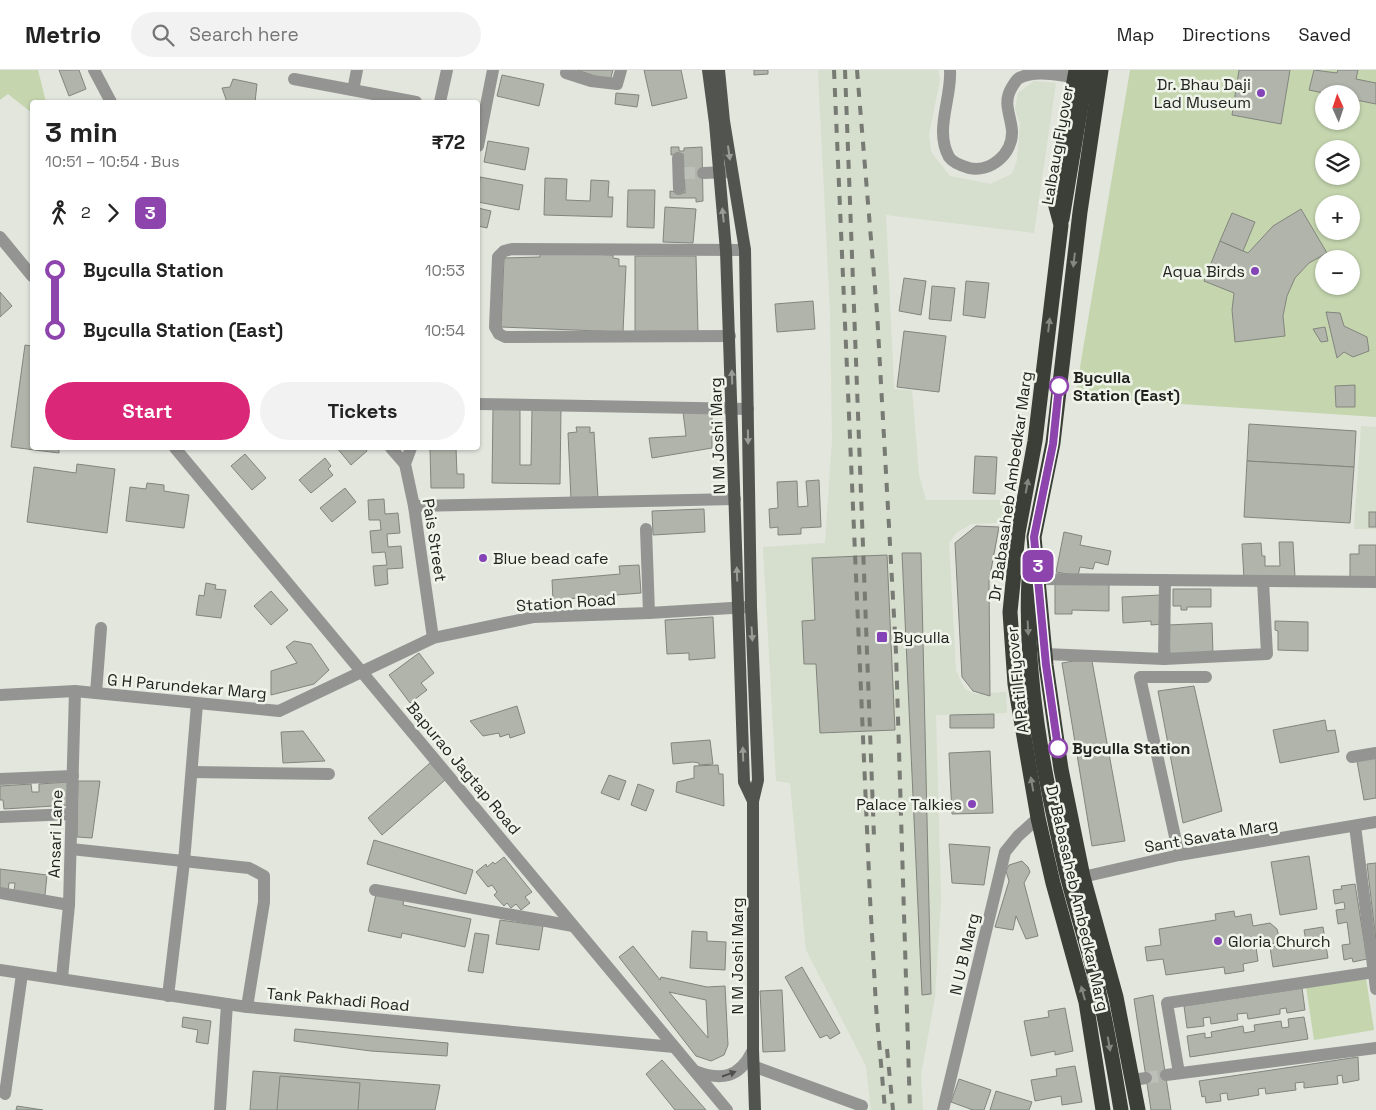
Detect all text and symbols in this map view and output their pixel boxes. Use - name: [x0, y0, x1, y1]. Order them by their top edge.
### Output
- search box: [131, 12, 481, 57]
- text: Metrio: [25, 19, 101, 50]
- icon: search: [149, 21, 177, 49]
- text: Search here: [189, 22, 299, 47]
- text: Map: [1117, 23, 1154, 46]
- text: Directions: [1182, 23, 1271, 46]
- text: Saved: [1299, 23, 1351, 46]
- place label: Dr. Bhau Daji Lad Museum: [1154, 74, 1251, 113]
- street label: Lalbaug Flyover: [1037, 84, 1078, 207]
- north arrow: [1315, 85, 1360, 130]
- map controls: [1315, 85, 1360, 295]
- marker: Dr. Bhau Daji Lad Museum: [1255, 87, 1267, 99]
- text: 3 min: [45, 114, 118, 150]
- text: ₹72: [431, 130, 465, 155]
- button: layers: [1315, 140, 1360, 185]
- one-way arrow: [725, 145, 733, 161]
- text: 10:51 – 10:54 · Bus: [45, 151, 180, 172]
- button: +: [1315, 195, 1360, 240]
- icon: walk: [45, 199, 73, 227]
- icon: forward: [99, 199, 127, 227]
- text: 3: [145, 201, 156, 224]
- text: 2: [81, 202, 91, 223]
- one-way arrow: [719, 207, 727, 223]
- button: −: [1315, 250, 1360, 295]
- one-way arrow: [1070, 252, 1078, 268]
- text: Byculla Station: [83, 258, 224, 283]
- text: 10:53: [425, 260, 465, 281]
- place label: Aqua Birds: [1163, 261, 1245, 282]
- marker: Aqua Birds: [1249, 265, 1261, 277]
- one-way arrow: [1045, 316, 1053, 332]
- text: Byculla Station (East): [83, 318, 283, 343]
- text: 10:54: [424, 320, 465, 341]
- place label: Byculla Station (East): [1073, 367, 1180, 406]
- one-way arrow: [728, 369, 736, 385]
- street label: Dr Babasaheb Ambedkar Marg: [984, 370, 1037, 602]
- marker: Byculla Station (East): [1049, 376, 1069, 396]
- street label: N M Joshi Marg: [705, 377, 730, 495]
- button: Start: [45, 382, 250, 440]
- button: Tickets: [260, 382, 465, 440]
- one-way arrow: [744, 429, 752, 445]
- one-way arrow: [1024, 477, 1032, 493]
- street label: Pais Street: [418, 497, 451, 583]
- place label: Blue bead cafe: [493, 548, 608, 569]
- line badge: 3: [1022, 550, 1054, 582]
- marker: Blue bead cafe: [477, 552, 489, 564]
- text: 3: [1033, 554, 1043, 577]
- one-way arrow: [733, 566, 741, 582]
- street label: Station Road: [515, 589, 617, 616]
- one-way arrow: [1024, 620, 1032, 636]
- one-way arrow: [749, 626, 757, 642]
- street label: A Patil Flyover: [1001, 626, 1034, 734]
- place label: Byculla: [893, 627, 950, 648]
- marker: Byculla: [875, 630, 889, 644]
- street label: G H Parundekar Marg: [106, 669, 268, 704]
- street label: Bapurao Jagtap Road: [402, 698, 525, 839]
- marker: Byculla Station: [1048, 738, 1068, 758]
- place label: Byculla Station: [1072, 738, 1190, 759]
- one-way arrow: [738, 746, 746, 762]
- one-way arrow: [1028, 775, 1036, 791]
- street label: Dr Babasaheb Ambedkar Marg: [1041, 783, 1114, 1013]
- street label: Ansari Lane: [43, 789, 68, 879]
- place label: Palace Talkies: [856, 794, 962, 815]
- marker: Palace Talkies: [966, 798, 978, 810]
- street label: Sant Savata Marg: [1143, 813, 1280, 858]
- street label: N M Joshi Marg: [727, 898, 748, 1014]
- street label: N U B Marg: [945, 911, 984, 997]
- place label: Gloria Church: [1228, 931, 1331, 952]
- marker: Gloria Church: [1212, 935, 1224, 947]
- street label: Tank Pakhadi Road: [266, 983, 410, 1016]
- one-way arrow: [1079, 985, 1087, 1000]
- one-way arrow: [1106, 1037, 1114, 1053]
- one-way arrow: [722, 1070, 737, 1078]

